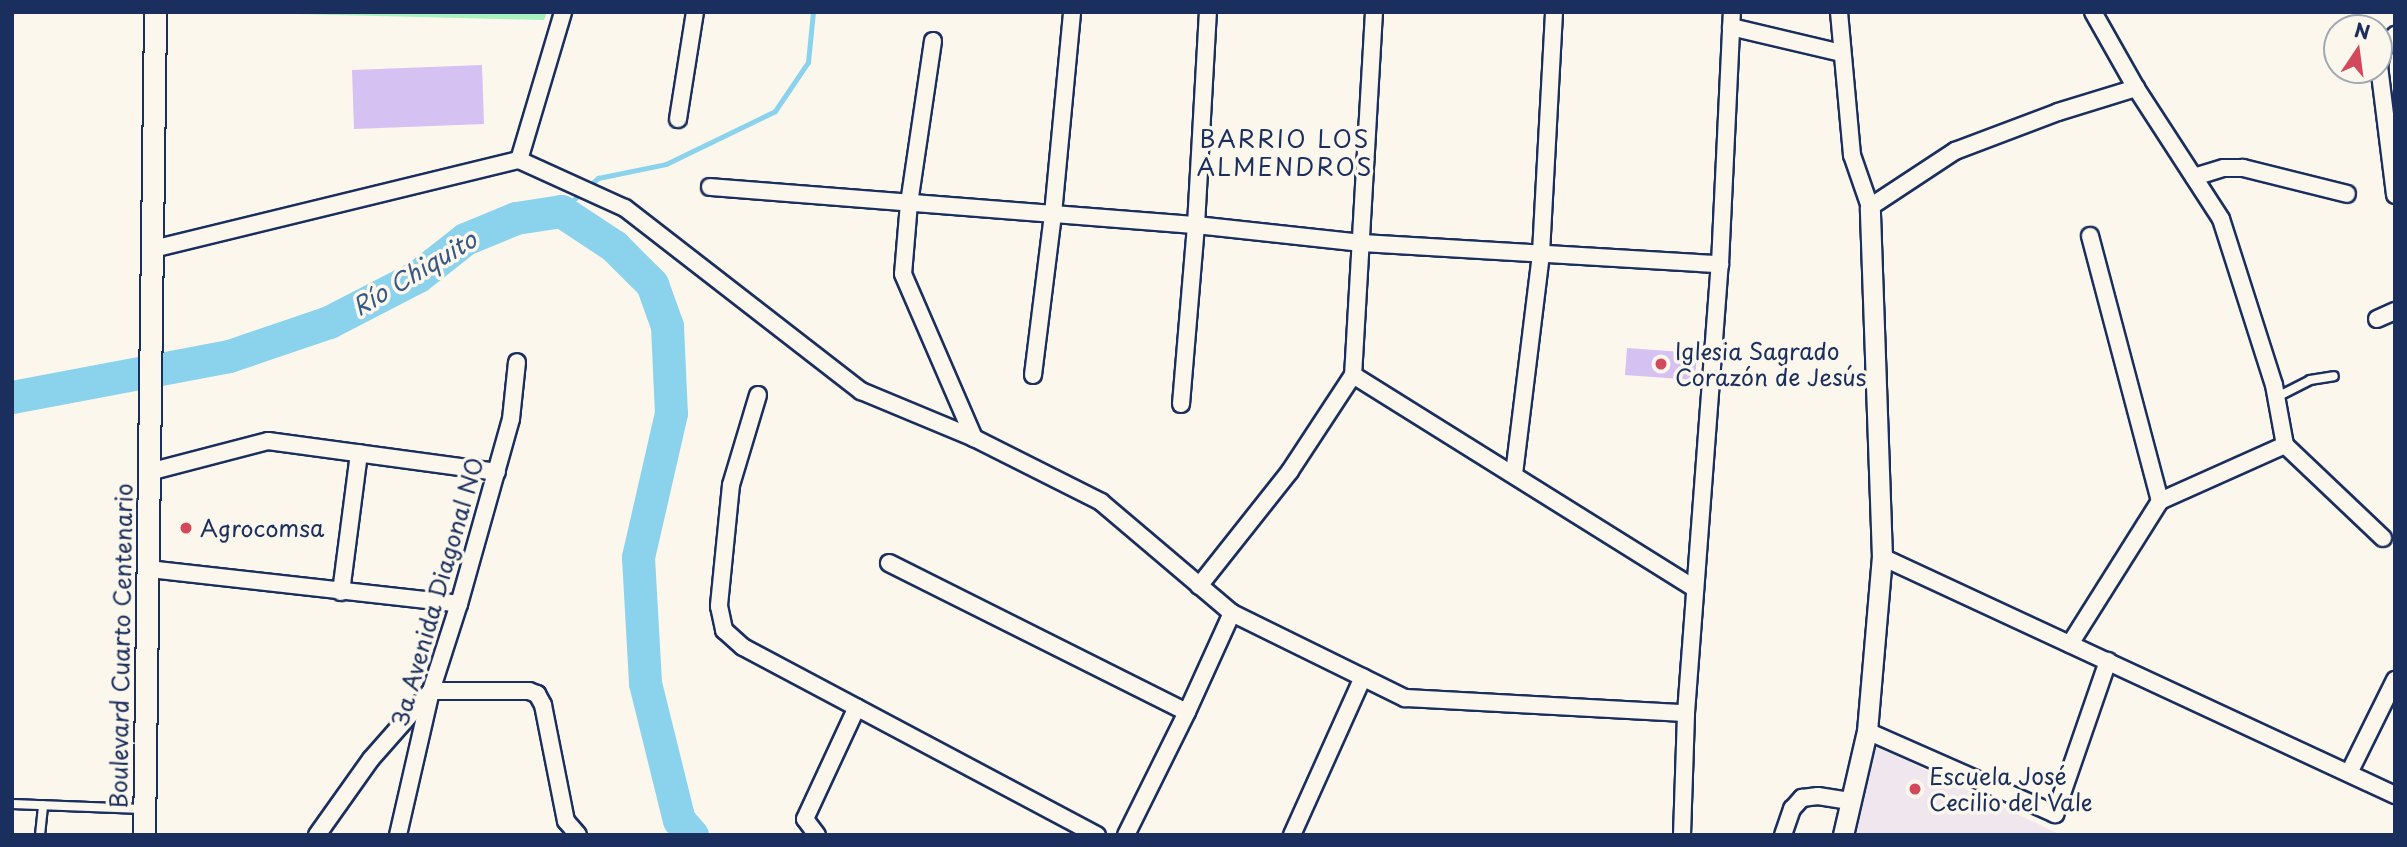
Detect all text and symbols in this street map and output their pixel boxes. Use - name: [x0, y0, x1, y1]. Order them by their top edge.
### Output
- north arrow: [2323, 14, 2393, 84]
- text: N: [2352, 15, 2373, 46]
- district label: BARRIO LOS ALMENDROS: [1198, 125, 1372, 181]
- water label: Río Chiquito: [346, 224, 482, 322]
- place label: Iglesia Sagrado Corazón de Jesús: [1675, 337, 1867, 391]
- marker: Iglesia Sagrado Corazón de Jesús: [1653, 356, 1669, 372]
- street label: 3a Avenida Diagonal NO: [386, 455, 488, 729]
- street label: Boulevard Cuarto Centenario: [104, 483, 138, 809]
- place label: Agrocomsa: [200, 514, 324, 542]
- marker: Agrocomsa: [178, 520, 194, 536]
- place label: Escuela José Cecilio del Vale: [1929, 762, 2095, 816]
- marker: Escuela José Cecilio del Vale: [1907, 781, 1923, 797]

